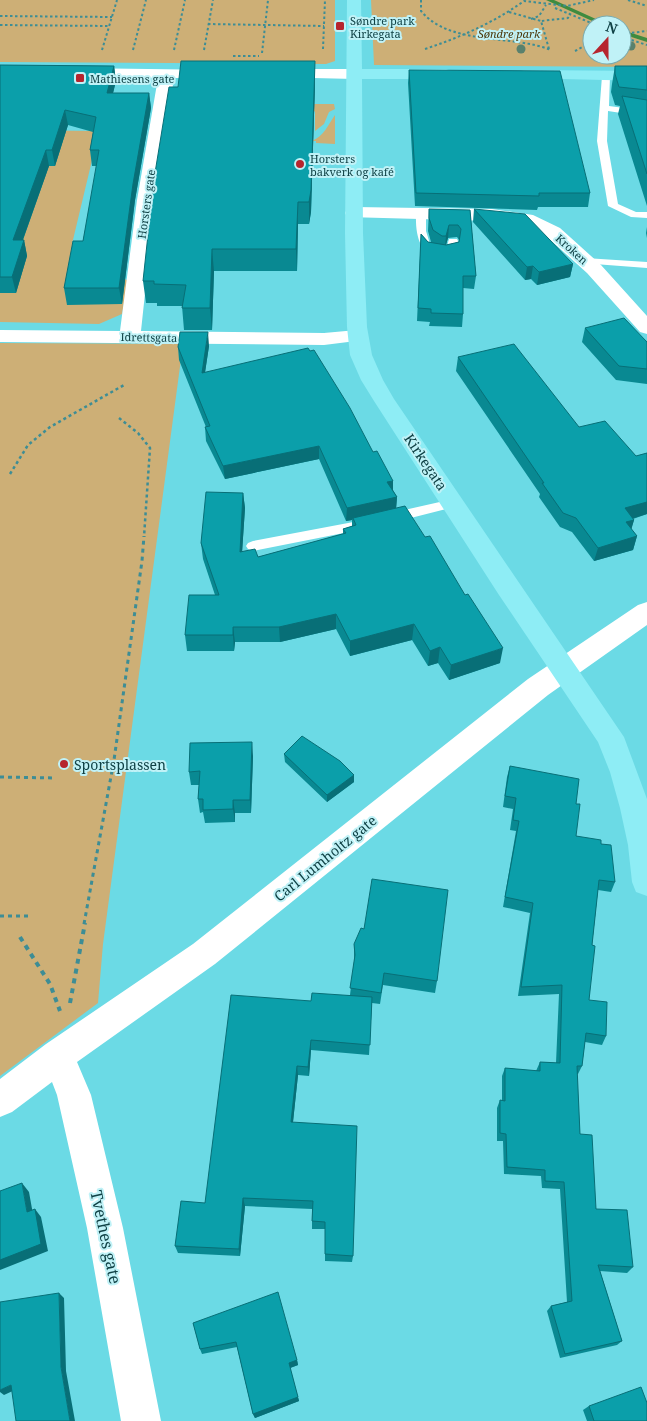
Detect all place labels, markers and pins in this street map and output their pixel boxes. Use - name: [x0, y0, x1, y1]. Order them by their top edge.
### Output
- place label: Søndre park Kirkegata: [350, 13, 415, 41]
- marker: Søndre park Kirkegata: [334, 20, 346, 32]
- place label: Mathiesens gate: [90, 71, 175, 86]
- marker: Mathiesens gate: [74, 72, 86, 84]
- place label: Horsters bakverk og kafé: [310, 151, 394, 179]
- marker: Horsters bakverk og kafé: [294, 158, 306, 170]
- place label: Sportsplassen: [74, 755, 166, 774]
- marker: Sportsplassen: [58, 758, 70, 770]

